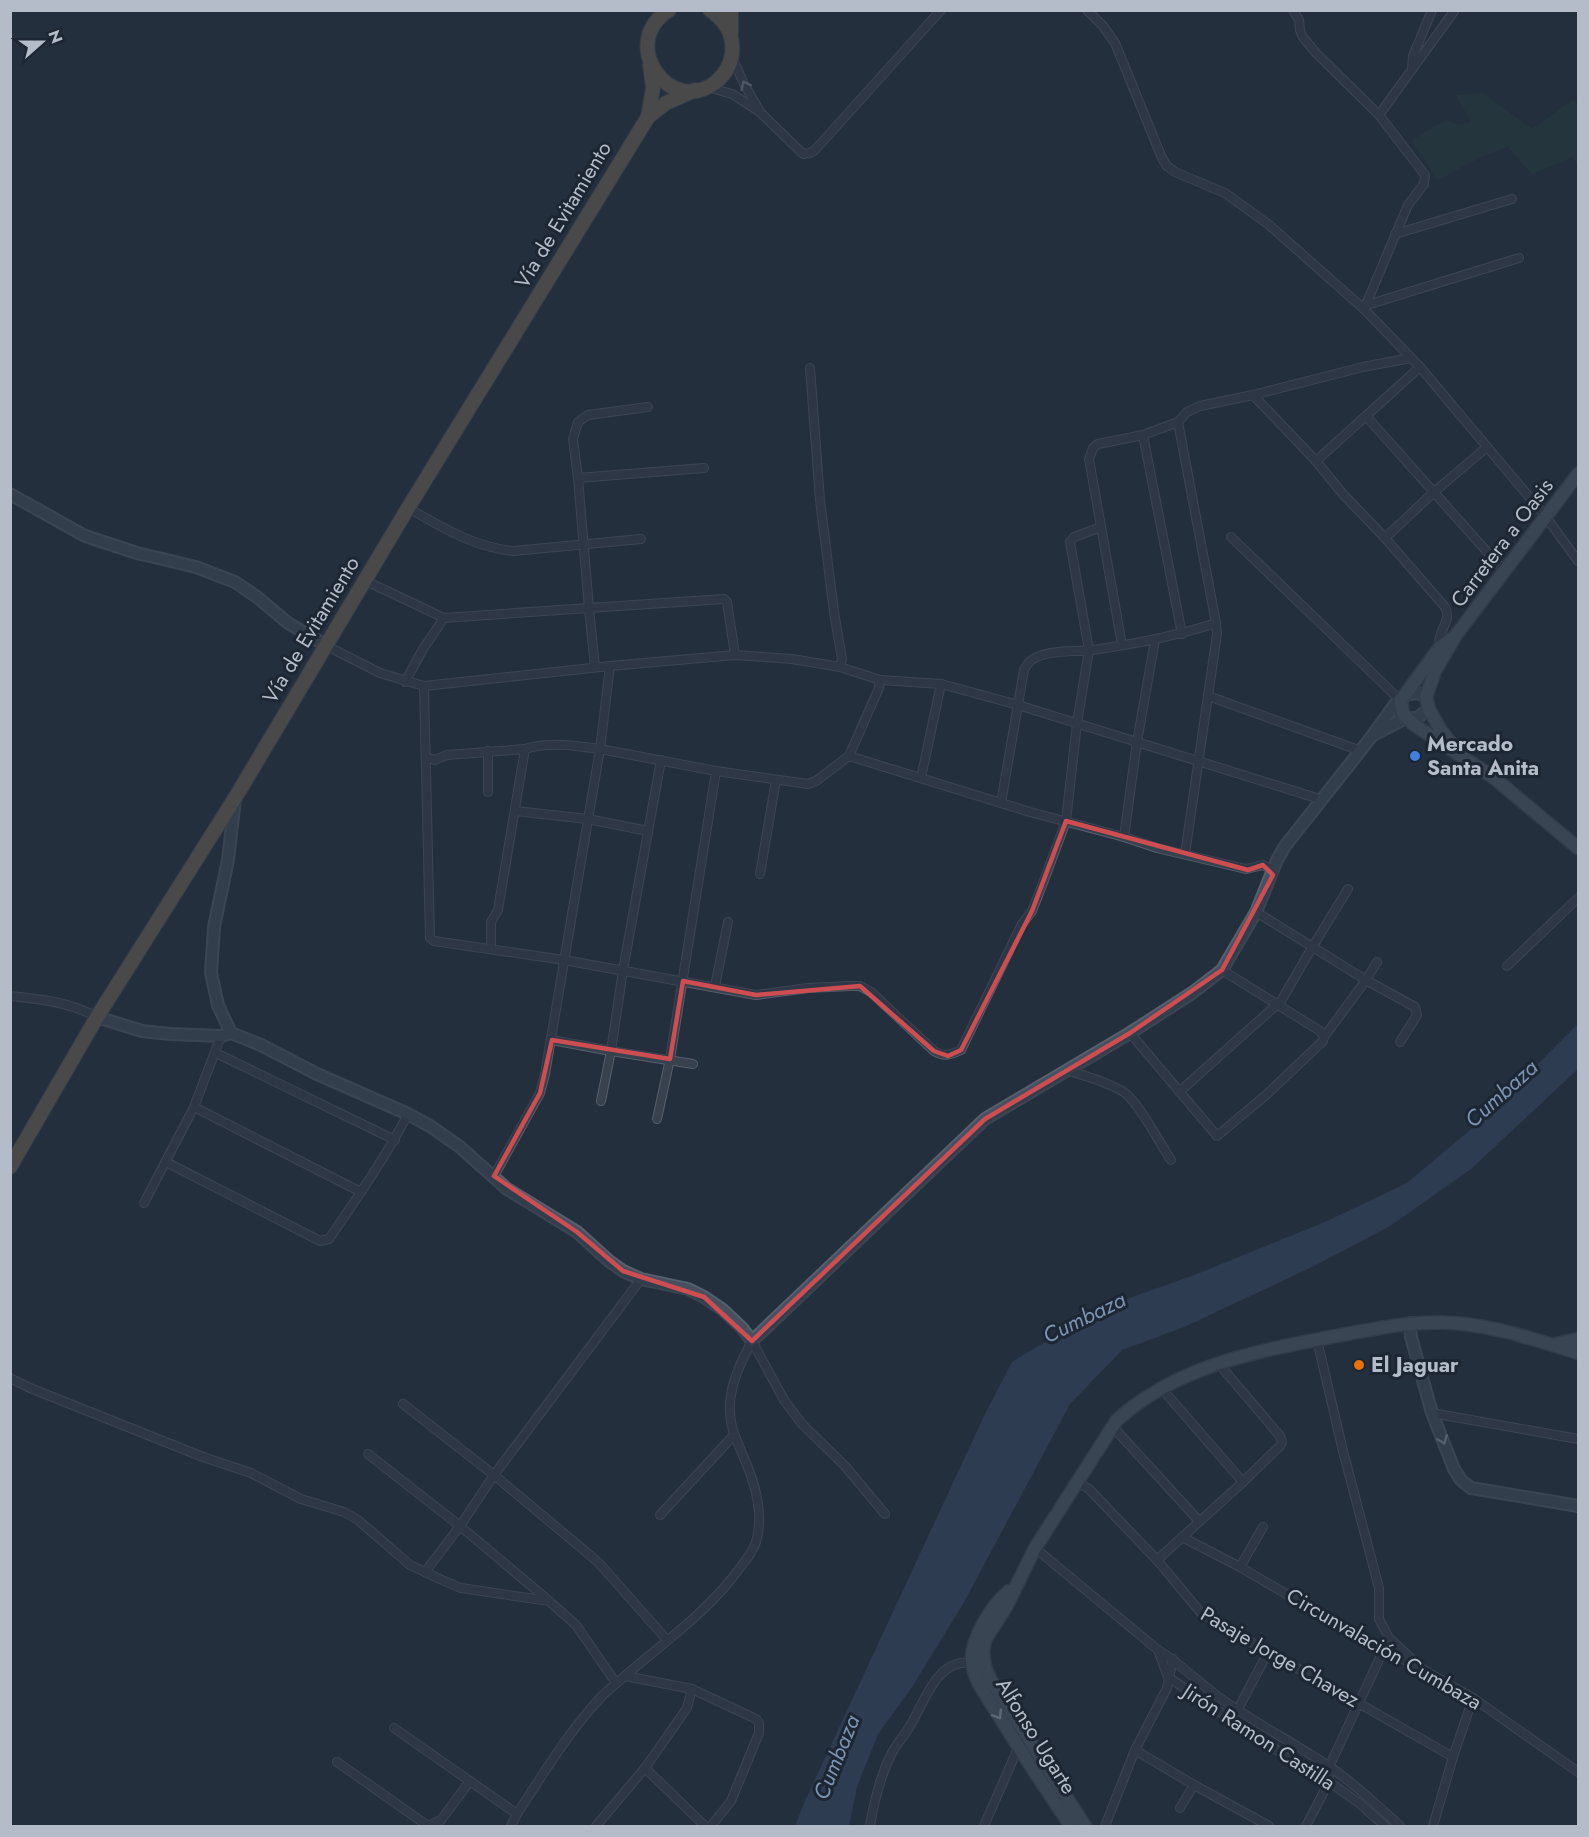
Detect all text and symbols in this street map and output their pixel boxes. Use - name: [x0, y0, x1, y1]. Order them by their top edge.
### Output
- north arrow: [12, 12, 72, 72]
- text: N: [43, 27, 69, 47]
- one-way arrow: [740, 80, 752, 91]
- street label: Vía de Evitamiento: [507, 136, 619, 294]
- street label: Carretera a Oasis: [1444, 472, 1560, 614]
- street label: Vía de Evitamiento: [255, 551, 367, 709]
- place label: Mercado Santa Anita: [1427, 729, 1539, 783]
- marker: Mercado Santa Anita: [1408, 749, 1422, 763]
- water label: Cumbaza: [1457, 1051, 1545, 1135]
- water label: Cumbaza: [1037, 1283, 1131, 1351]
- place label: El Jaguar: [1371, 1350, 1459, 1380]
- marker: El Jaguar: [1352, 1358, 1366, 1372]
- one-way arrow: [1435, 1434, 1448, 1445]
- street label: Circunvalación Cumbaza: [1281, 1581, 1487, 1717]
- street label: Pasaje Jorge Chavez: [1195, 1599, 1365, 1715]
- street label: Alfonso Ugarte: [988, 1672, 1084, 1800]
- street label: Jirón Ramon Castilla: [1174, 1675, 1341, 1798]
- one-way arrow: [991, 1709, 1003, 1719]
- water label: Cumbaza: [805, 1710, 867, 1804]

